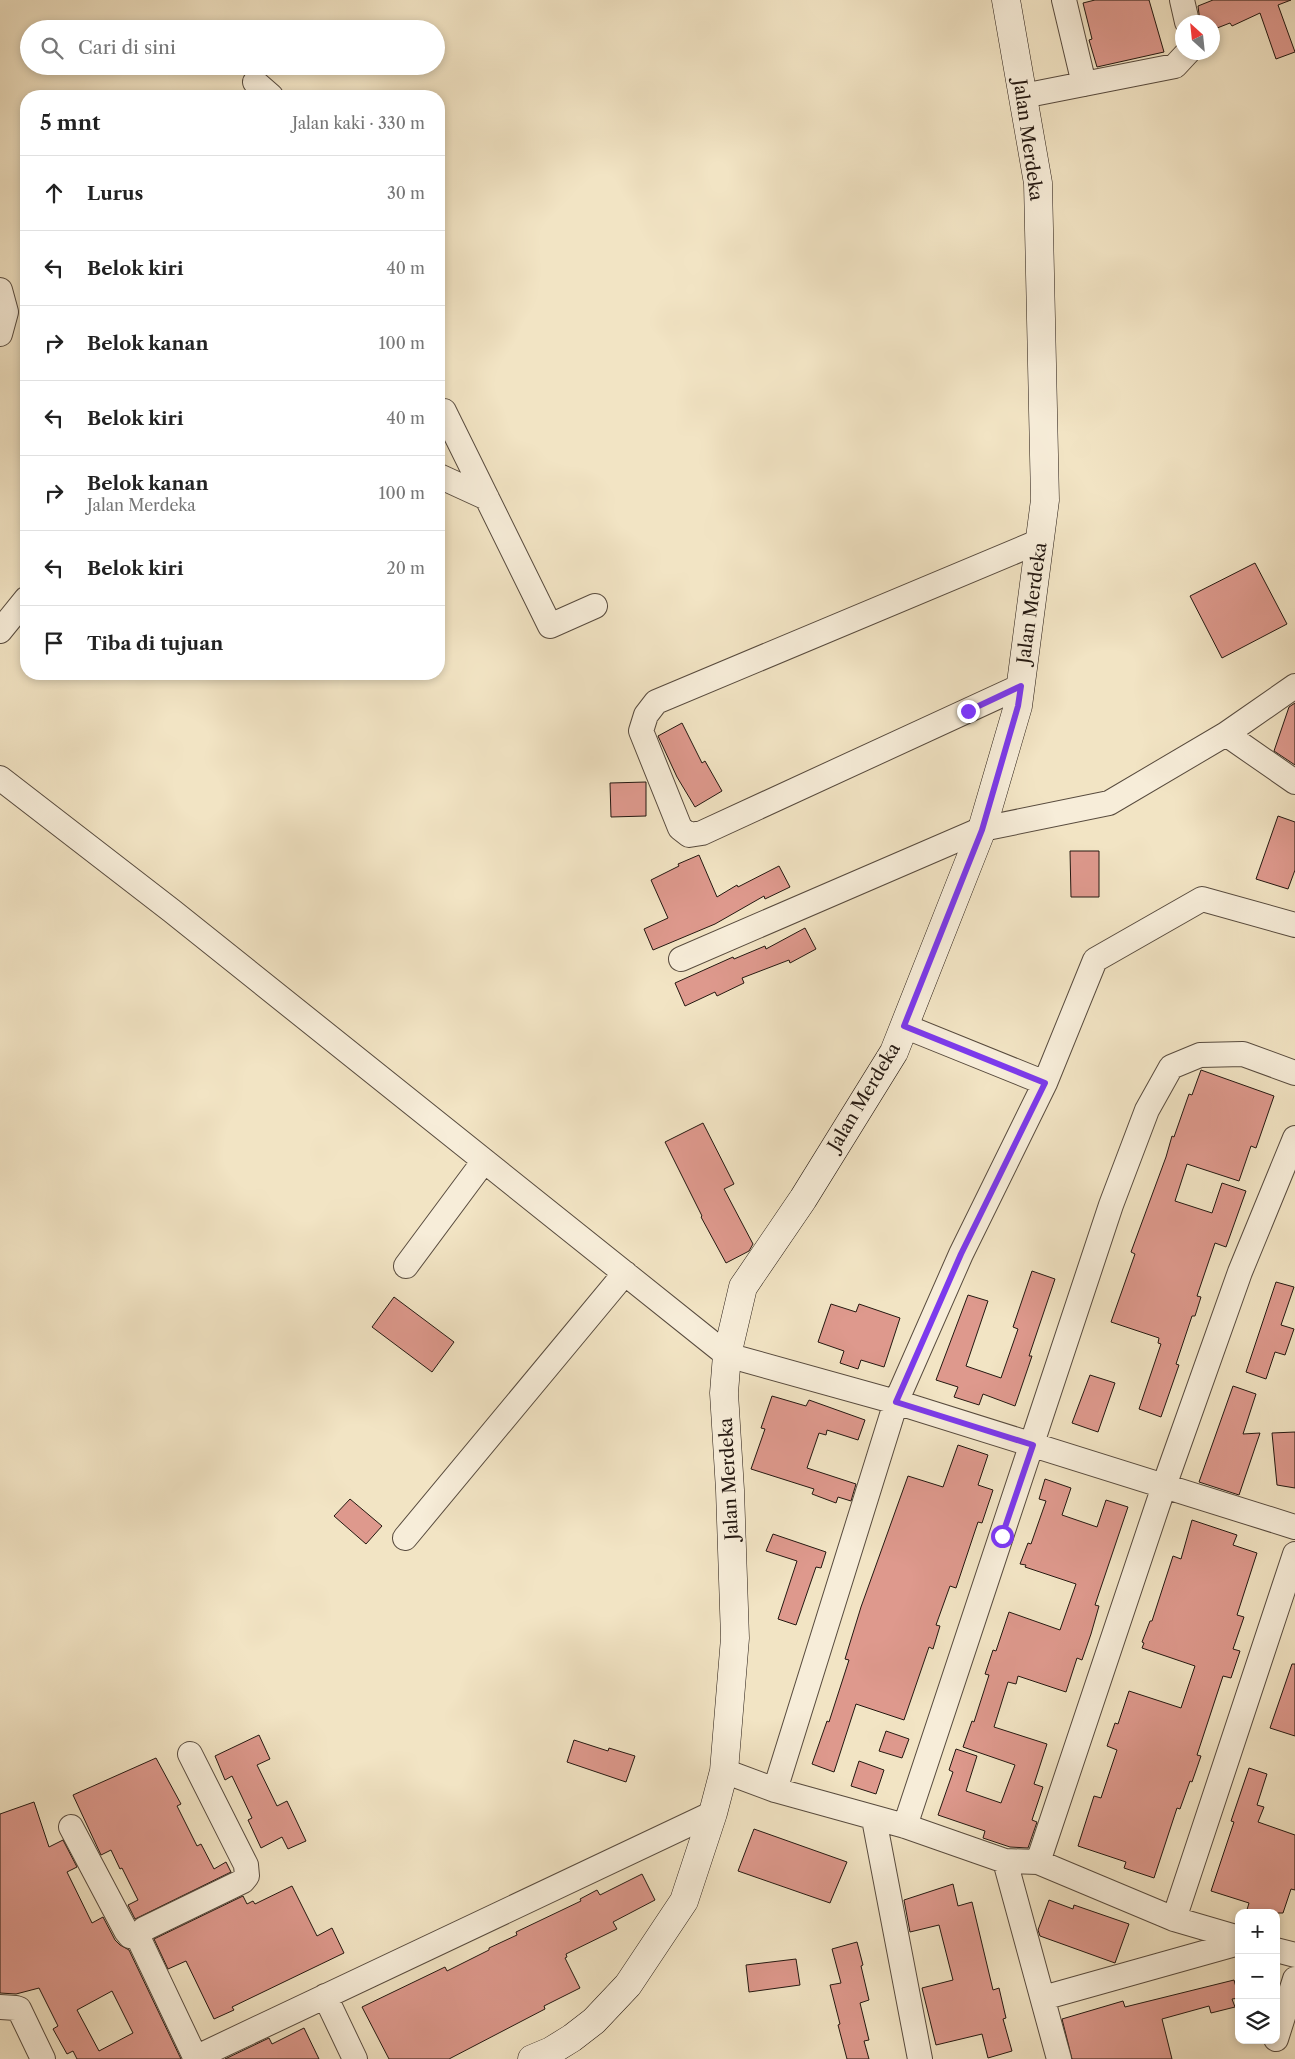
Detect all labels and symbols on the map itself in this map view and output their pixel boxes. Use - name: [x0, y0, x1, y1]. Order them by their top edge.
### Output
- north arrow: [1175, 15, 1220, 60]
- street label: Jalan Merdeka: [1008, 75, 1047, 203]
- street label: Jalan Merdeka: [1012, 540, 1051, 668]
- route end: [957, 700, 980, 723]
- street label: Jalan Merdeka: [822, 1038, 905, 1158]
- street label: Jalan Merdeka: [715, 1417, 743, 1544]
- route start: [991, 1525, 1014, 1548]

